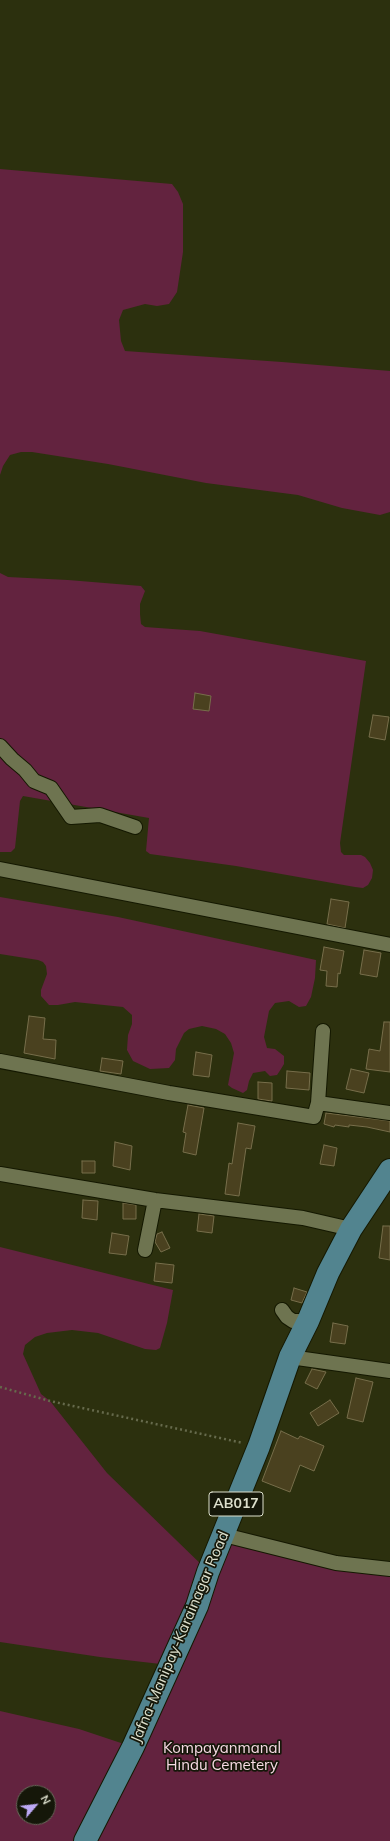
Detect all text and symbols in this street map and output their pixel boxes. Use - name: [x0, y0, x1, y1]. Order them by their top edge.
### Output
- road number: AB017: [209, 1492, 263, 1516]
- street label: Jafna-Manipay-Karainagar Road: [127, 1529, 233, 1745]
- park label: Kompayanmanal Hindu Cemetery: [163, 1739, 281, 1774]
- north arrow: [16, 1785, 56, 1825]
- text: N: [38, 1793, 54, 1807]

